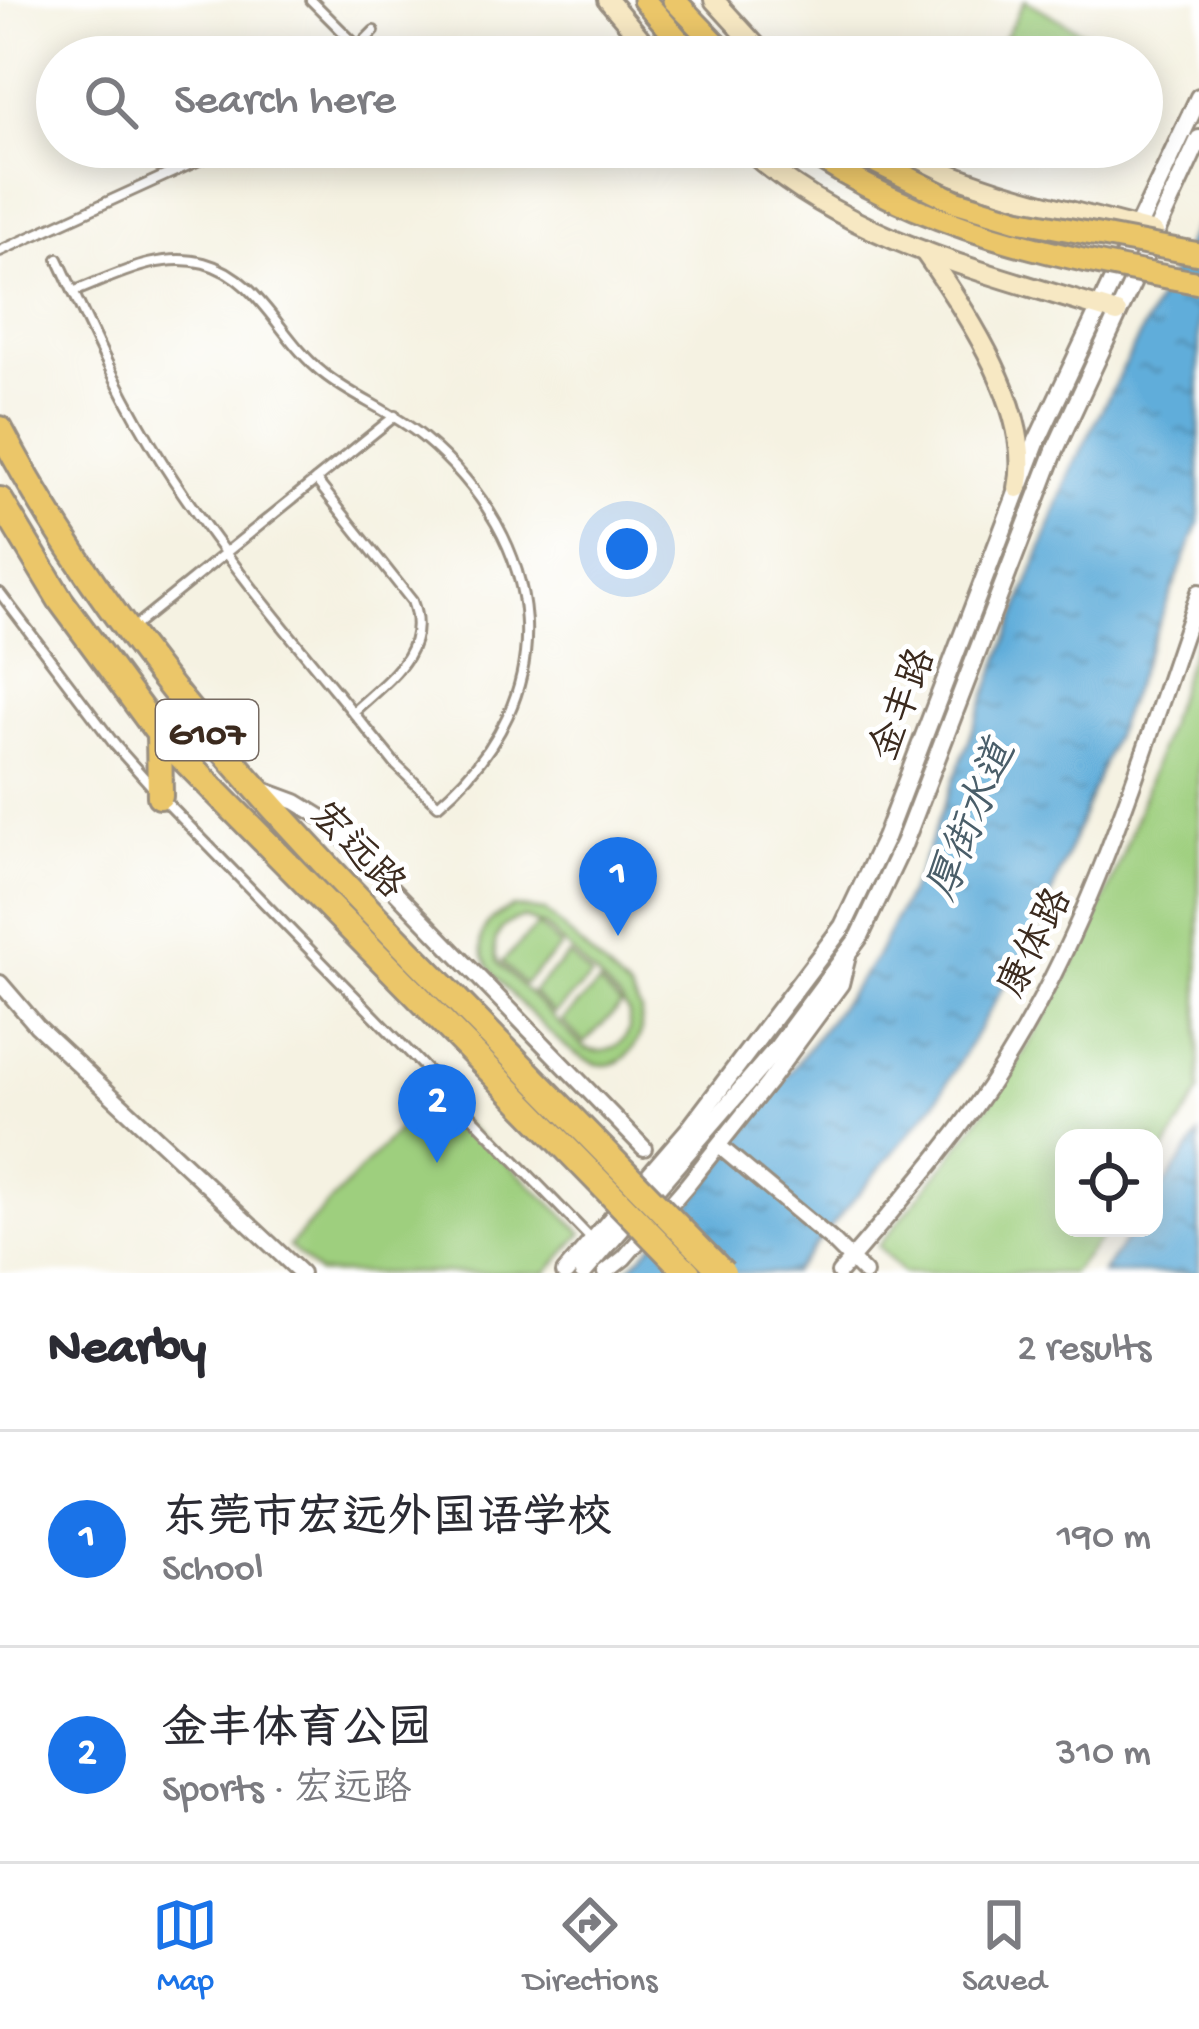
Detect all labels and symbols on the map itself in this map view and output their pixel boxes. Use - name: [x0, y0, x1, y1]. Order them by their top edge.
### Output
- your location: [597, 519, 657, 579]
- street label: 金丰路: [861, 642, 949, 768]
- road number: G107: [156, 700, 258, 760]
- water label: 厚街水道: [919, 731, 1030, 909]
- street label: 宏远路: [298, 793, 414, 911]
- pin: 1: [579, 837, 657, 936]
- street label: 康体路: [989, 880, 1085, 1007]
- pin: 2: [398, 1064, 476, 1163]

